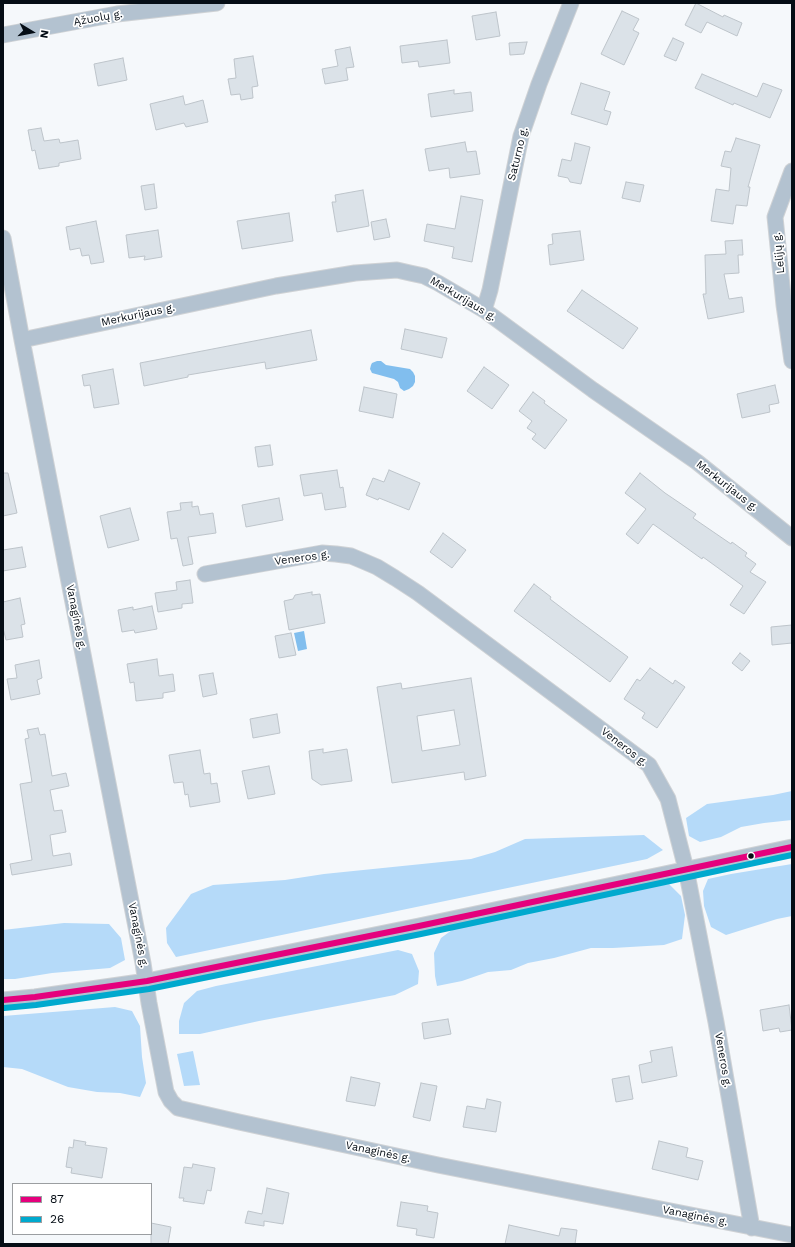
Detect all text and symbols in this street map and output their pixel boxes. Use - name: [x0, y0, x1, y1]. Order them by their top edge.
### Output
- street label: Ąžuolų g.: [73, 7, 123, 29]
- north arrow: [12, 12, 52, 52]
- text: N: [37, 29, 51, 39]
- street label: Saturno g.: [505, 126, 531, 182]
- street label: Lelijų g.: [770, 232, 788, 274]
- street label: Merkurijaus g.: [428, 274, 498, 324]
- street label: Merkurijaus g.: [100, 301, 176, 329]
- street label: Merkurijaus g.: [693, 458, 761, 514]
- street label: Veneros g.: [274, 548, 330, 568]
- street label: Vanaginės g.: [63, 583, 89, 651]
- street label: Veneros g.: [598, 725, 650, 769]
- unlabelled marker: [746, 851, 756, 861]
- street label: Vanaginės g.: [125, 901, 151, 969]
- street label: Veneros g.: [712, 1032, 734, 1088]
- street label: Vanaginės g.: [344, 1139, 412, 1165]
- legend: [12, 1183, 152, 1235]
- text: 87: [50, 1192, 64, 1206]
- street label: Vanaginės g.: [661, 1203, 729, 1229]
- text: 26: [50, 1212, 64, 1226]

